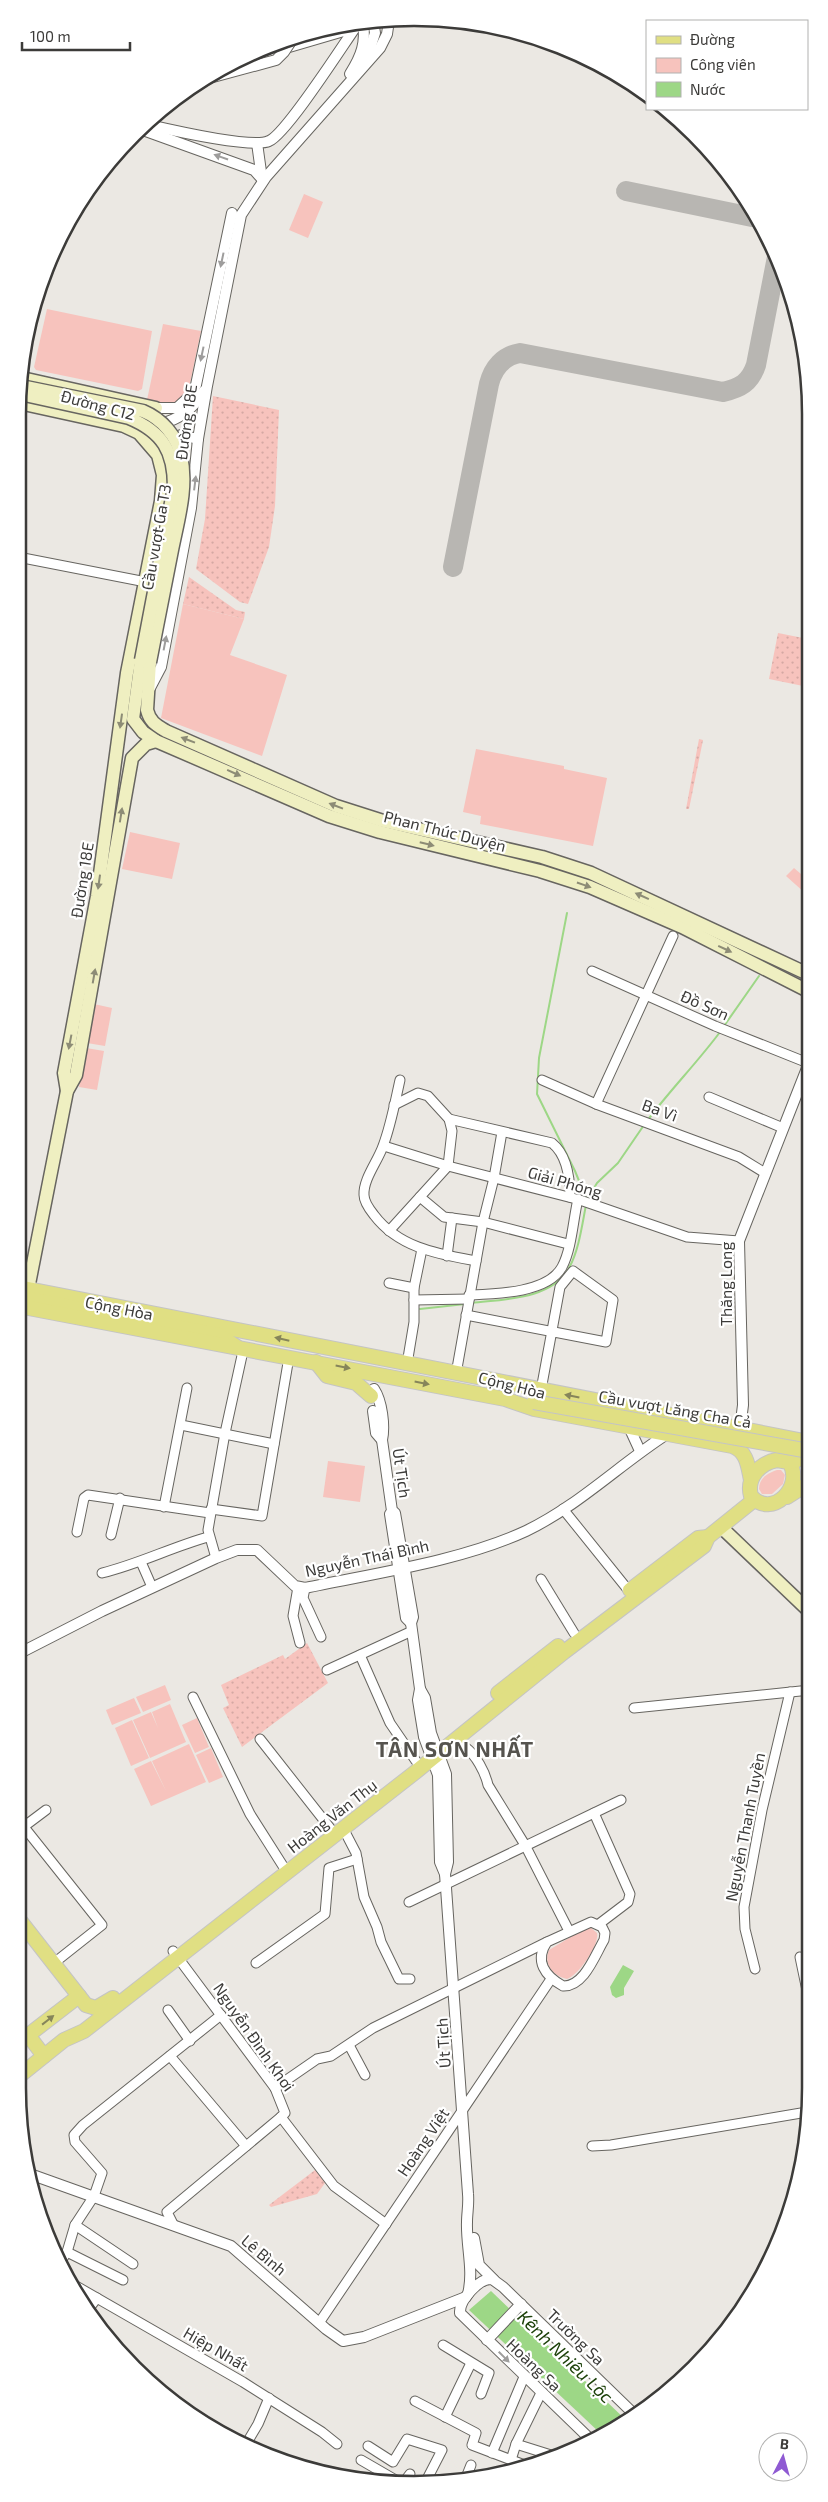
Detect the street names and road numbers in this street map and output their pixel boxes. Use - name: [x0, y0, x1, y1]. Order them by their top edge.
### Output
- street label: Đường 18E: [171, 383, 200, 461]
- street label: Đường C12: [59, 386, 137, 424]
- street label: Cầu vượt Ga T3: [137, 482, 174, 591]
- street label: Phan Thúc Duyện: [382, 806, 508, 855]
- street label: Đường 18E: [66, 841, 97, 919]
- street label: Đồ Sơn: [678, 986, 732, 1024]
- street label: Ba Vì: [640, 1094, 681, 1125]
- street label: Giải Phóng: [526, 1162, 605, 1201]
- street label: Thăng Long: [716, 1242, 735, 1326]
- street label: Cộng Hòa: [84, 1292, 155, 1323]
- street label: Cộng Hòa: [477, 1367, 548, 1402]
- street label: Cầu vượt Lăng Cha Cả: [597, 1386, 753, 1431]
- street label: Út Tịch: [390, 1447, 415, 1499]
- street label: Nguyễn Thái Bình: [303, 1535, 431, 1580]
- street label: Nguyễn Thanh Tuyền: [721, 1751, 768, 1903]
- street label: Hoàng Văn Thụ: [283, 1775, 380, 1856]
- street label: Nguyễn Đình Khơi: [210, 1979, 299, 2095]
- street label: Út Tịch: [431, 2017, 454, 2069]
- street label: Hoàng Việt: [393, 2104, 452, 2180]
- street label: Lê Bình: [238, 2230, 291, 2279]
- street label: Trường Sa: [544, 2305, 609, 2369]
- street label: Hiệp Nhất: [181, 2322, 252, 2375]
- street label: Hoàng Sa: [503, 2334, 565, 2395]

